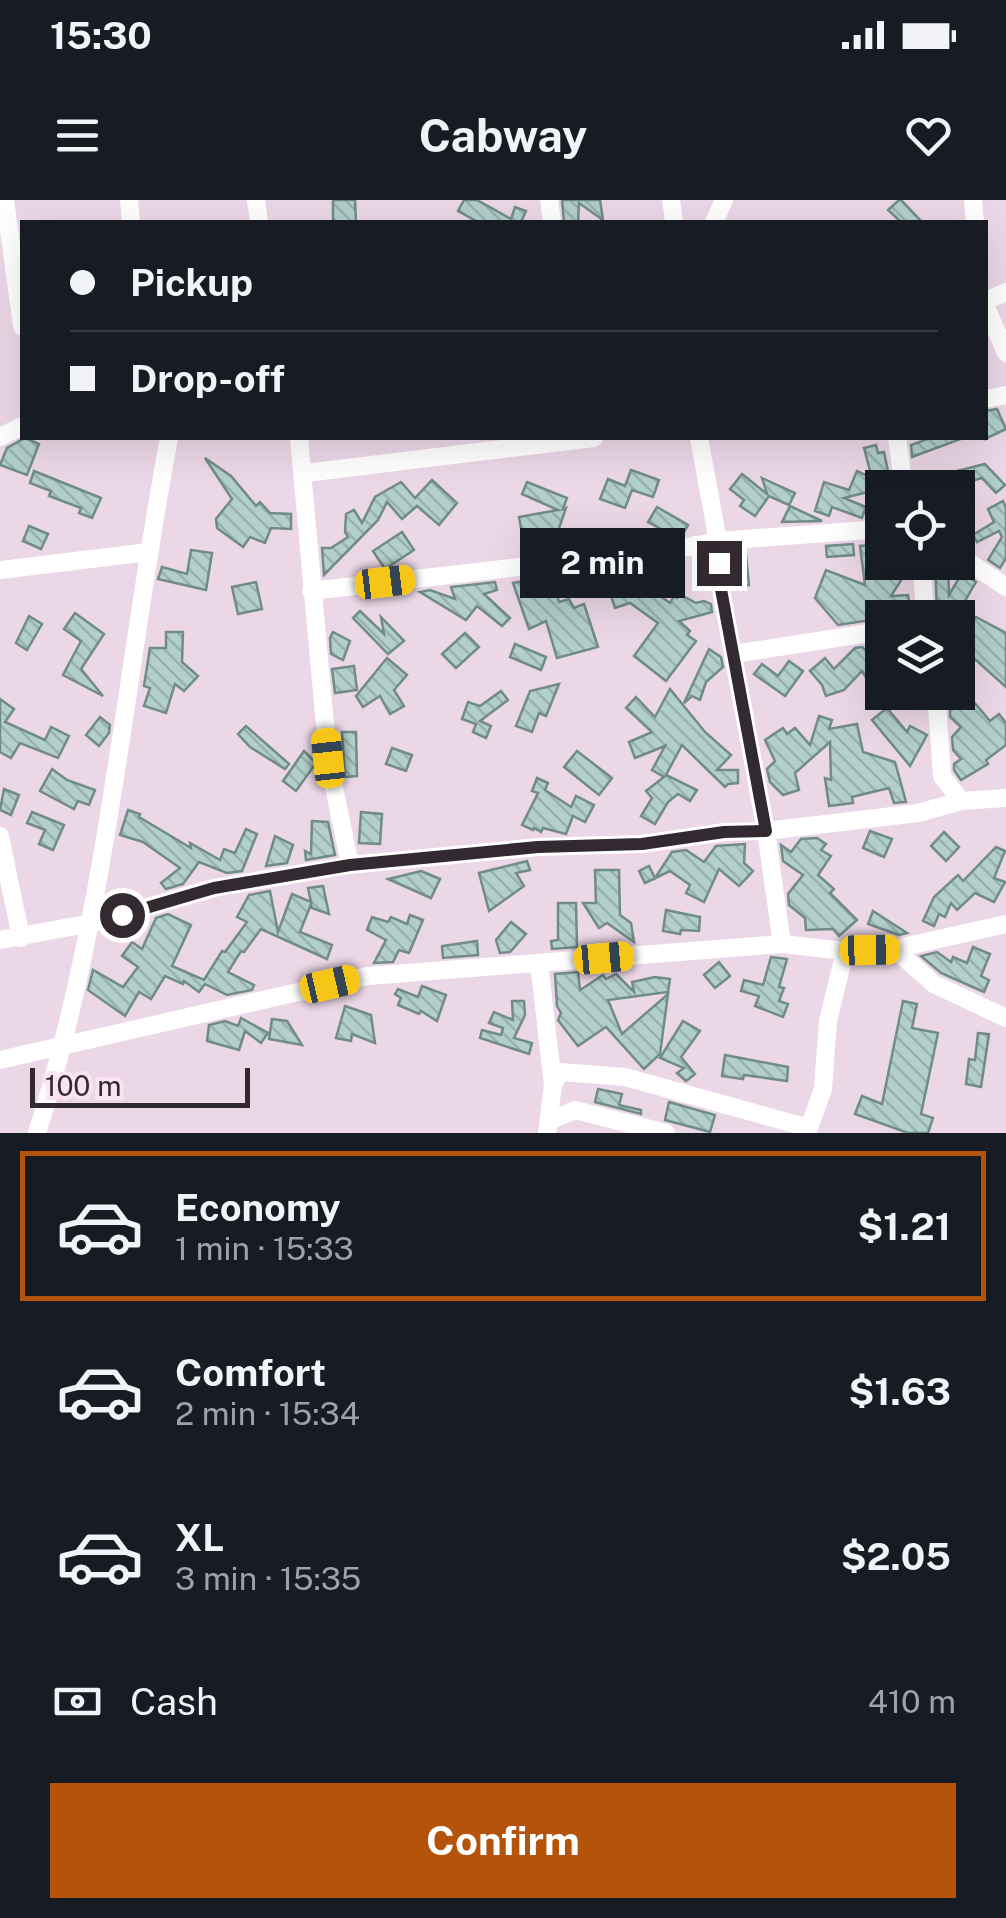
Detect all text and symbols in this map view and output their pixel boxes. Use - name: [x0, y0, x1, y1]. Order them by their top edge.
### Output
- text: 15:30: [50, 13, 152, 58]
- icon: menu: [50, 108, 105, 163]
- icon: heart: [901, 108, 956, 163]
- text: Cabway: [419, 109, 587, 162]
- text: Pickup: [130, 260, 253, 305]
- text: Drop-off: [130, 356, 285, 401]
- map controls: [865, 470, 975, 710]
- button: locate: [865, 470, 975, 580]
- callout: 2 min: [519, 528, 684, 598]
- route end: [697, 541, 742, 586]
- text: 2 min: [561, 544, 644, 581]
- car: [353, 563, 417, 601]
- button: layers: [865, 600, 975, 710]
- car: [310, 727, 346, 789]
- route start: [100, 893, 145, 938]
- car: [840, 934, 900, 966]
- car: [573, 940, 635, 976]
- car: [297, 963, 363, 1005]
- scale bar: [30, 1063, 250, 1108]
- text: 100 m: [45, 1069, 122, 1102]
- icon: car: [55, 1181, 145, 1271]
- text: Economy: [175, 1185, 341, 1230]
- text: $1.21: [857, 1204, 951, 1249]
- text: 1 min · 15:33: [175, 1230, 354, 1267]
- icon: car: [55, 1346, 145, 1436]
- text: Comfort: [175, 1350, 326, 1395]
- text: $1.63: [848, 1369, 951, 1414]
- text: 2 min · 15:34: [175, 1395, 360, 1432]
- icon: car: [55, 1511, 145, 1601]
- text: XL: [175, 1515, 224, 1560]
- text: $2.05: [841, 1534, 951, 1579]
- text: 3 min · 15:35: [175, 1560, 361, 1597]
- icon: cash: [50, 1674, 105, 1729]
- text: Cash: [130, 1679, 218, 1724]
- text: 410 m: [868, 1683, 956, 1720]
- button: Confirm: [50, 1783, 956, 1898]

